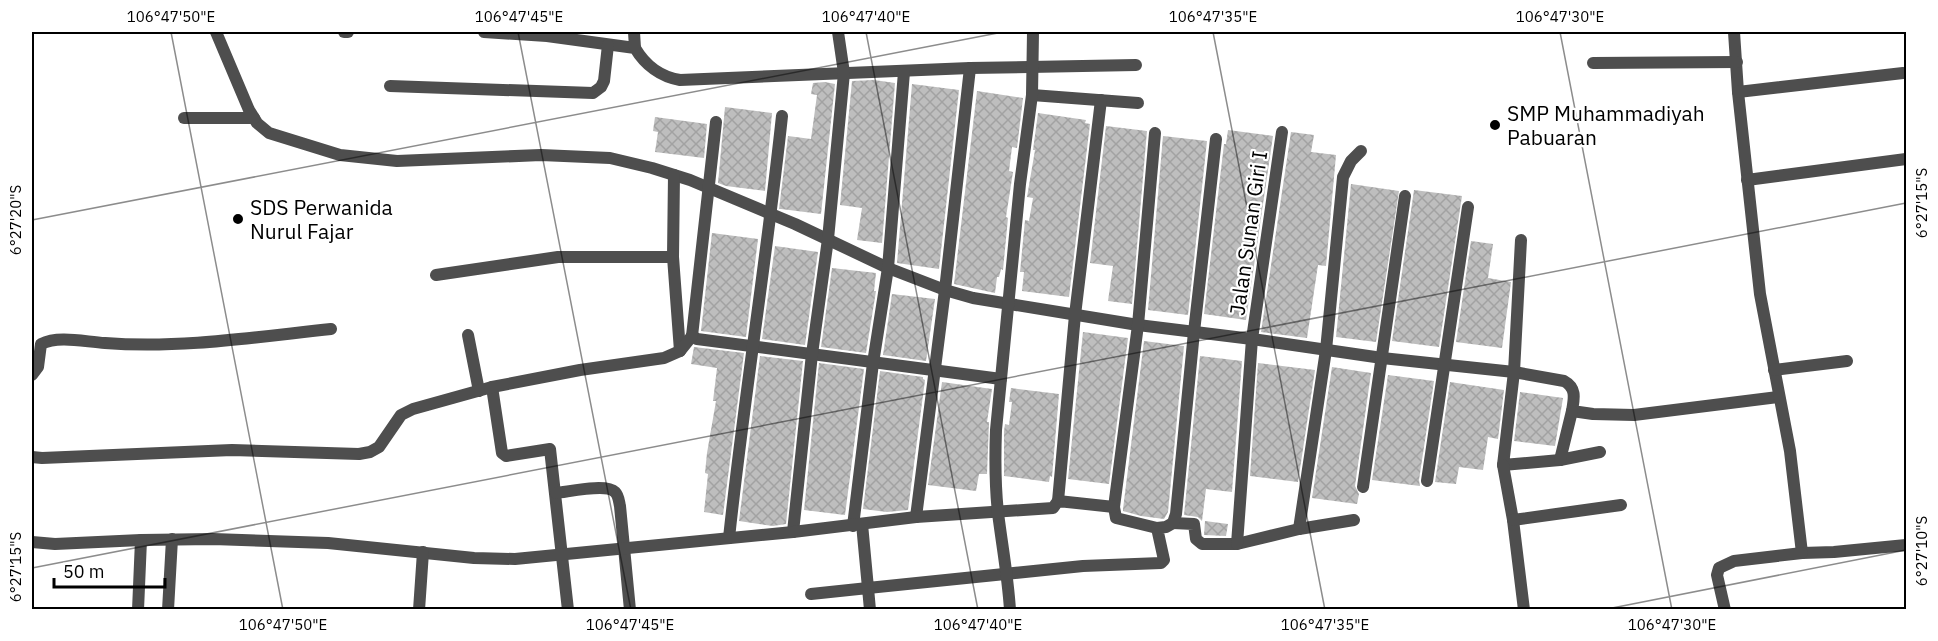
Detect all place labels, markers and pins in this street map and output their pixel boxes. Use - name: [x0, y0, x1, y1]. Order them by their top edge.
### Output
- place label: SMP Muhammadiyah Pabuaran: [1507, 99, 1705, 151]
- marker: SMP Muhammadiyah Pabuaran: [1488, 118, 1502, 132]
- place label: SDS Perwanida Nurul Fajar: [250, 193, 393, 245]
- marker: SDS Perwanida Nurul Fajar: [231, 212, 245, 226]

